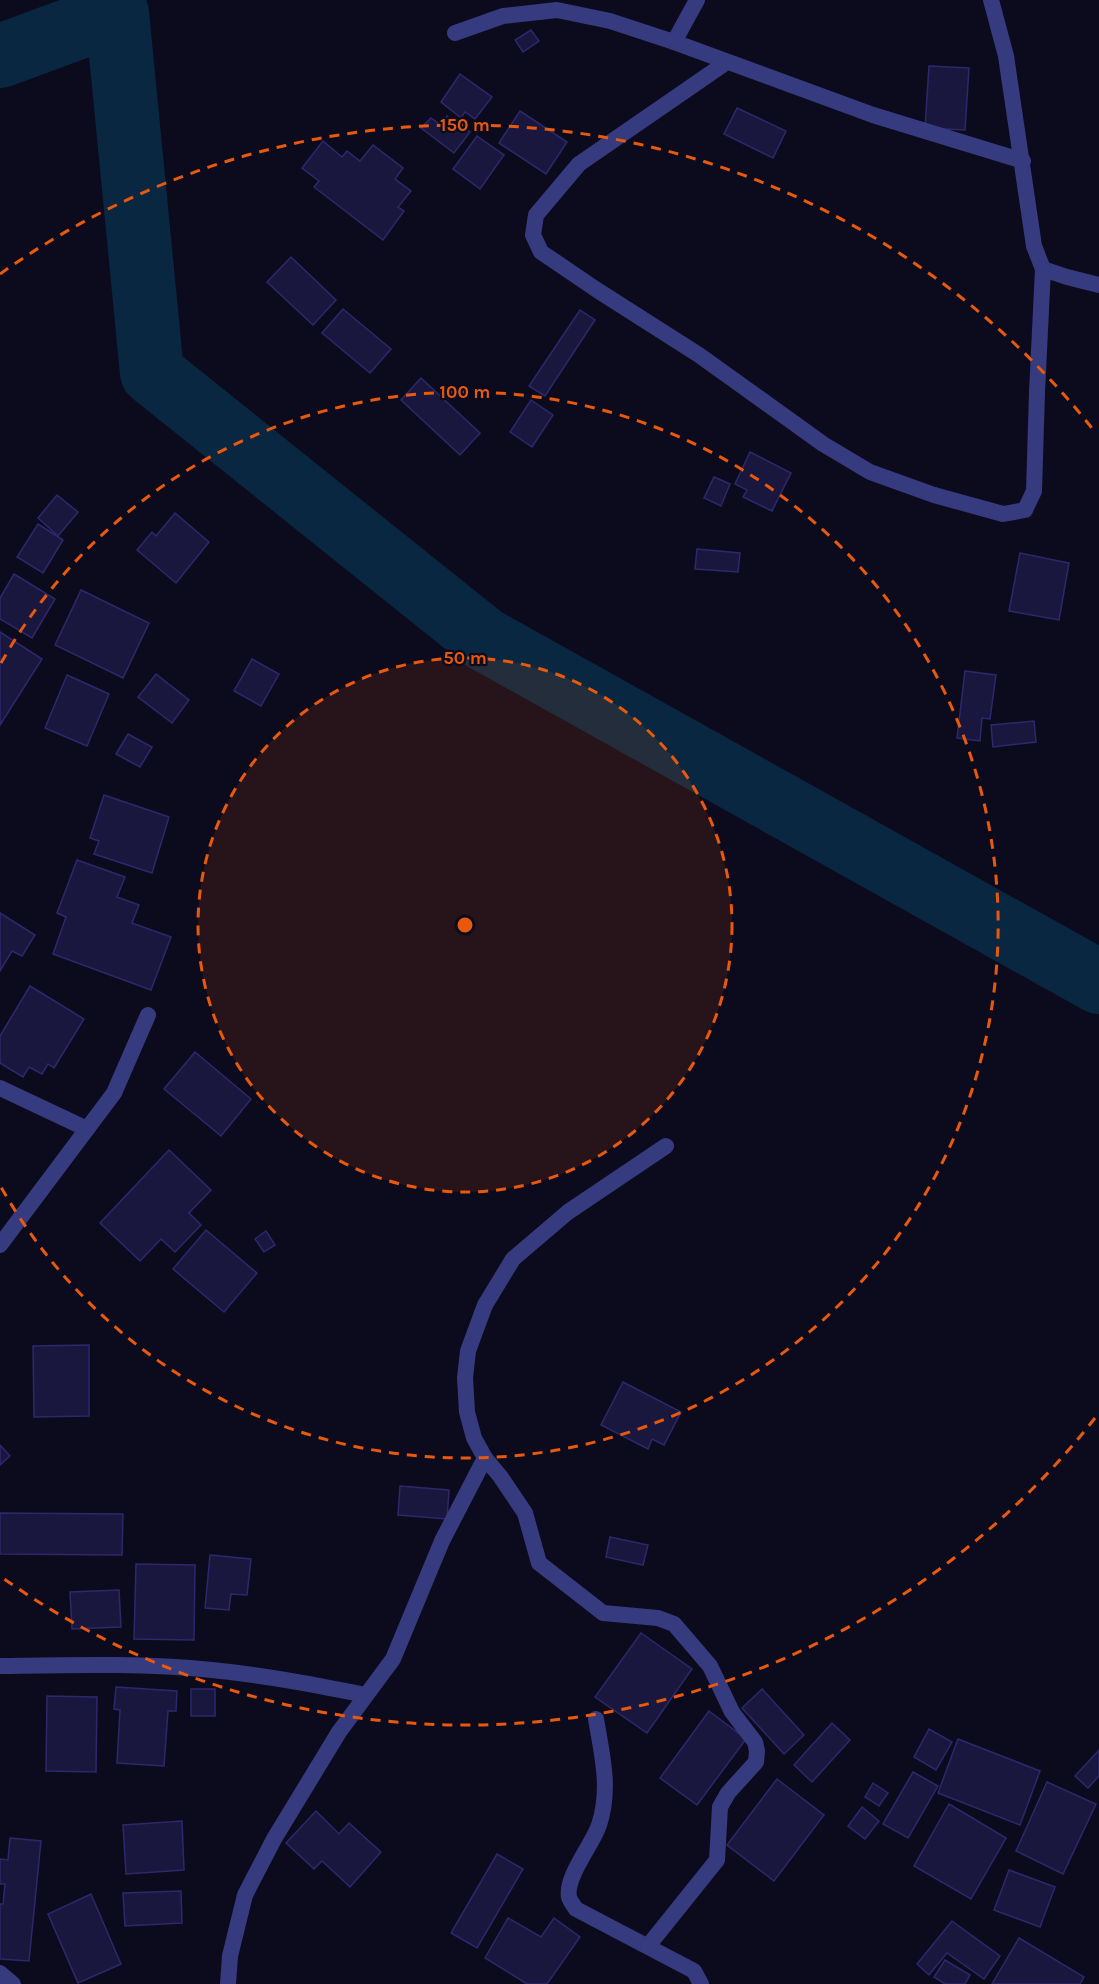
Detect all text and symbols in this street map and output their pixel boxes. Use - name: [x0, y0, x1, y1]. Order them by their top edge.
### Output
- text: 150 m: [440, 114, 490, 136]
- text: 100 m: [440, 381, 490, 403]
- text: 50 m: [443, 647, 487, 669]
- centre of rings: [455, 915, 475, 935]

